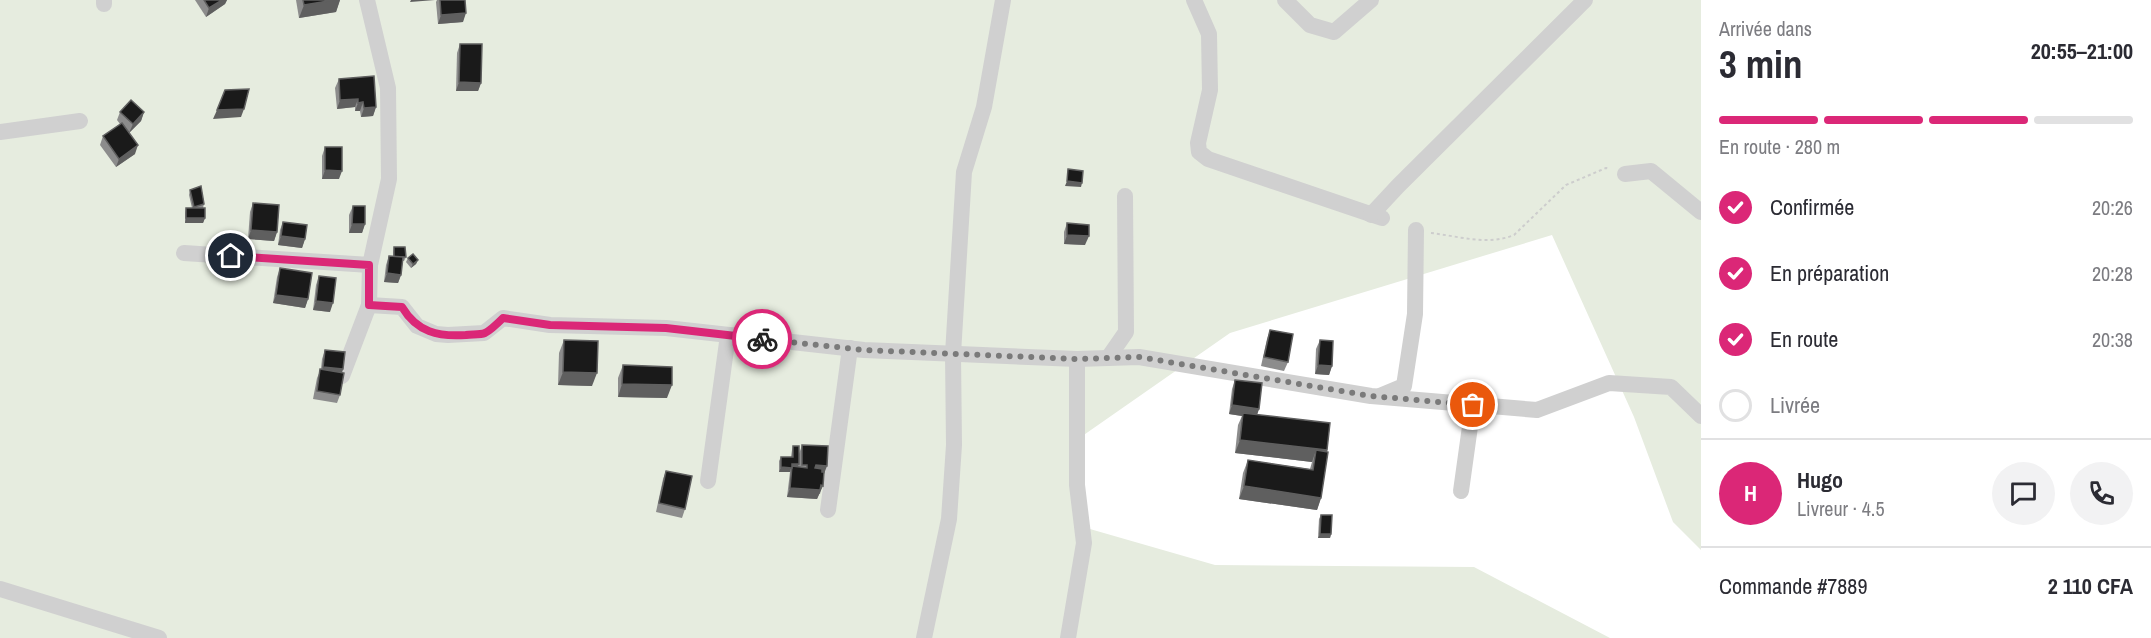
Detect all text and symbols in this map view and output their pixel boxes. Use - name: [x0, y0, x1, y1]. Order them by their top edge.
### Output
- text: Arrivée dans: [1719, 15, 1812, 42]
- text: 20:55–21:00: [2031, 36, 2133, 66]
- text: 3 min: [1719, 38, 1803, 90]
- text: En route · 280 m: [1719, 133, 1840, 160]
- icon: check: [1719, 191, 1752, 224]
- text: Confirmée: [1770, 192, 1854, 222]
- text: 20:26: [2092, 194, 2133, 221]
- pin: [205, 230, 256, 281]
- icon: home: [214, 239, 247, 272]
- icon: check: [1719, 257, 1752, 290]
- text: En préparation: [1770, 258, 1889, 288]
- text: 20:28: [2092, 260, 2133, 287]
- courier: [732, 309, 792, 369]
- icon: bike: [746, 323, 779, 356]
- icon: check: [1719, 323, 1752, 356]
- text: En route: [1770, 324, 1838, 354]
- text: 20:38: [2092, 326, 2133, 353]
- pin: [1447, 379, 1498, 430]
- icon: bag: [1456, 388, 1489, 421]
- text: Livrée: [1770, 390, 1820, 420]
- button: chat: [1992, 462, 2055, 525]
- button: phone: [2070, 462, 2133, 525]
- text: Hugo: [1797, 465, 1843, 495]
- text: H: [1744, 478, 1757, 508]
- text: Livreur · 4.5: [1797, 495, 1885, 522]
- text: Commande #7889: [1719, 571, 1867, 601]
- text: 2 110 CFA: [2048, 571, 2133, 601]

